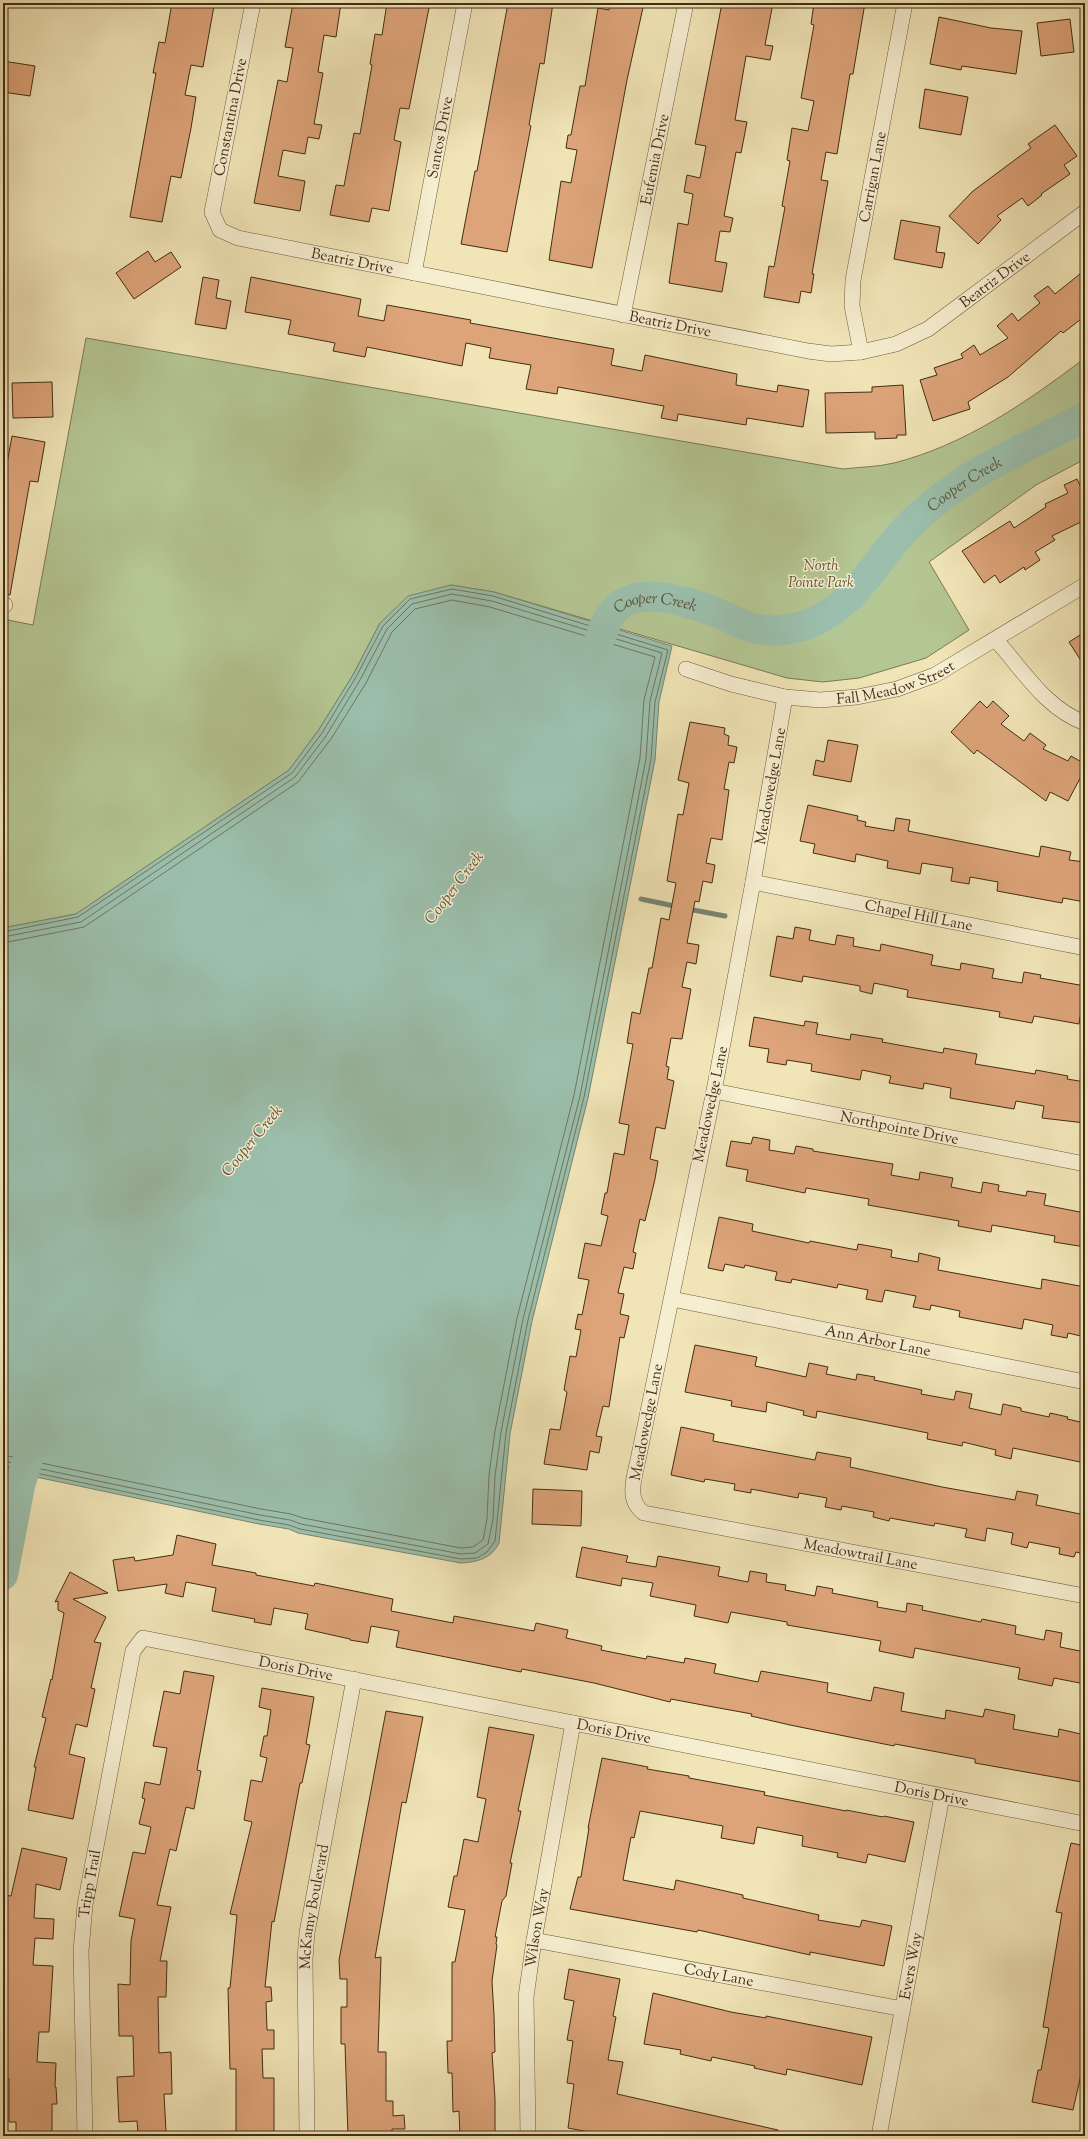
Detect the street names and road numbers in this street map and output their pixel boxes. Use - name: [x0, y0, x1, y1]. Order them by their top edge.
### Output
- street label: Constantina Drive: [210, 56, 253, 178]
- street label: Santos Drive: [423, 95, 459, 181]
- street label: Eufemia Drive: [636, 112, 675, 207]
- street label: Carrigan Lane: [855, 130, 893, 224]
- street label: Beatriz Drive: [309, 244, 395, 281]
- street label: Beatriz Drive: [956, 247, 1035, 314]
- street label: Beatriz Drive: [627, 307, 713, 344]
- street label: Fall Meadow Street: [836, 656, 959, 711]
- street label: Meadowedge Lane: [751, 726, 792, 846]
- street label: Chapel Hill Lane: [863, 895, 974, 937]
- street label: Meadowedge Lane: [689, 1044, 734, 1164]
- street label: Northpointe Drive: [838, 1107, 960, 1151]
- street label: Ann Arbor Lane: [823, 1321, 932, 1363]
- street label: Meadowedge Lane: [626, 1362, 669, 1482]
- street label: Meadowtrail Lane: [802, 1534, 919, 1576]
- street label: Doris Drive: [257, 1652, 335, 1687]
- street label: Doris Drive: [575, 1715, 652, 1750]
- street label: Doris Drive: [892, 1778, 970, 1813]
- street label: McKamy Boulevard: [296, 1842, 335, 1969]
- street label: Tripp Trail: [75, 1848, 107, 1919]
- street label: Wilson Way: [521, 1886, 555, 1969]
- street label: Evers Way: [895, 1930, 929, 2002]
- street label: Cody Lane: [682, 1959, 755, 1993]

